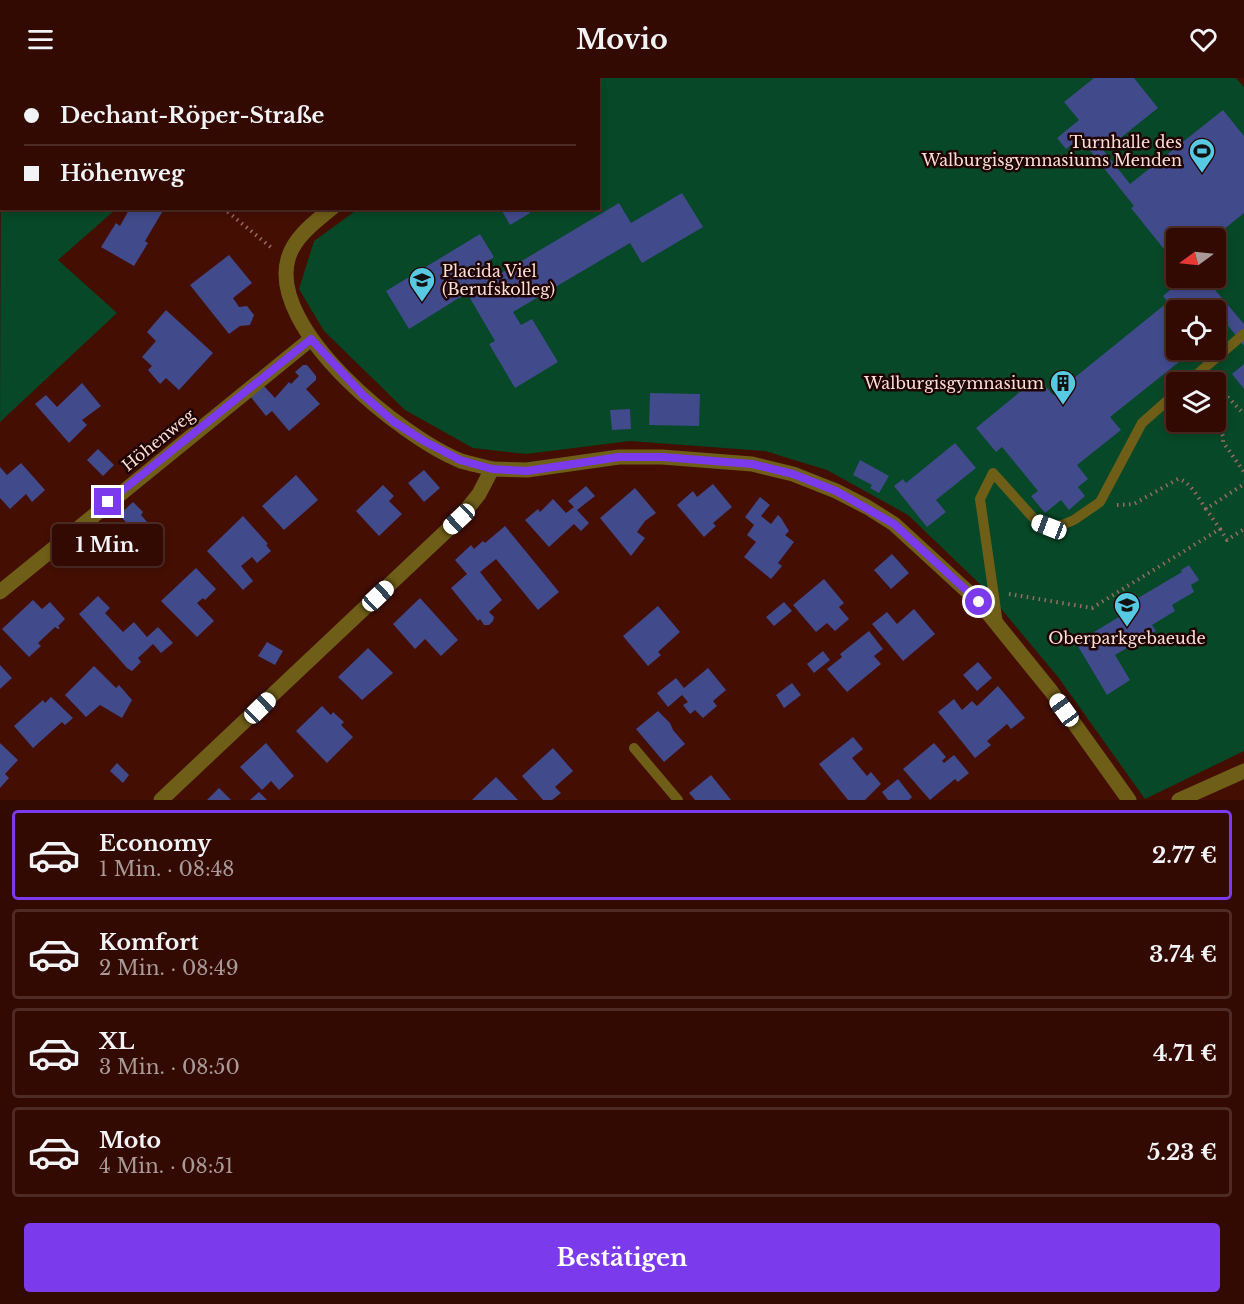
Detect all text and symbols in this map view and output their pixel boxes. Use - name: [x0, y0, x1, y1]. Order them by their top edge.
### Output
- icon: menu: [24, 23, 57, 56]
- text: Movio: [576, 23, 668, 56]
- icon: heart: [1187, 23, 1220, 56]
- text: Dechant-Röper-Straße: [60, 102, 324, 129]
- place label: Turnhalle des Walburgisgymnasiums Menden: [921, 132, 1182, 170]
- sports icon: Turnhalle des Walburgisgymnasiums Menden: [1187, 136, 1217, 174]
- text: Höhenweg: [60, 160, 184, 187]
- north arrow: [1166, 228, 1226, 288]
- map controls: [1166, 228, 1226, 432]
- place label: Placida Viel (Berufskolleg): [442, 261, 555, 299]
- school or university icon: Placida Viel (Berufskolleg): [407, 265, 437, 303]
- button: locate: [1166, 300, 1226, 360]
- building icon: Walburgisgymnasium: [1048, 368, 1078, 406]
- button: layers: [1166, 372, 1226, 432]
- place label: Walburgisgymnasium: [863, 373, 1044, 393]
- street label: Höhenweg: [118, 404, 199, 475]
- route end: [94, 488, 121, 515]
- car: [440, 500, 478, 538]
- car: [1029, 512, 1069, 542]
- callout: 1 Min.: [52, 523, 164, 565]
- text: 1 Min.: [76, 533, 139, 557]
- car: [359, 577, 397, 615]
- route start: [965, 588, 992, 615]
- school or university icon: Oberparkgebaeude: [1112, 590, 1142, 628]
- place label: Oberparkgebaeude: [1048, 628, 1206, 648]
- car: [241, 689, 279, 727]
- car: [1046, 690, 1082, 730]
- icon: car: [27, 828, 81, 882]
- text: Economy: [99, 830, 211, 857]
- text: 2.77 €: [1152, 842, 1217, 869]
- text: 1 Min. · 08:48: [99, 857, 234, 881]
- icon: car: [27, 927, 81, 981]
- text: Komfort: [99, 929, 199, 956]
- text: 3.74 €: [1149, 941, 1217, 968]
- text: 2 Min. · 08:49: [99, 956, 239, 980]
- icon: car: [27, 1026, 81, 1080]
- text: XL: [99, 1028, 134, 1055]
- text: 4.71 €: [1153, 1040, 1217, 1067]
- text: 3 Min. · 08:50: [99, 1055, 240, 1079]
- icon: car: [27, 1125, 81, 1179]
- text: Moto: [99, 1127, 161, 1154]
- text: 5.23 €: [1147, 1139, 1217, 1166]
- text: 4 Min. · 08:51: [99, 1154, 234, 1178]
- button: Bestätigen: [24, 1223, 1220, 1292]

